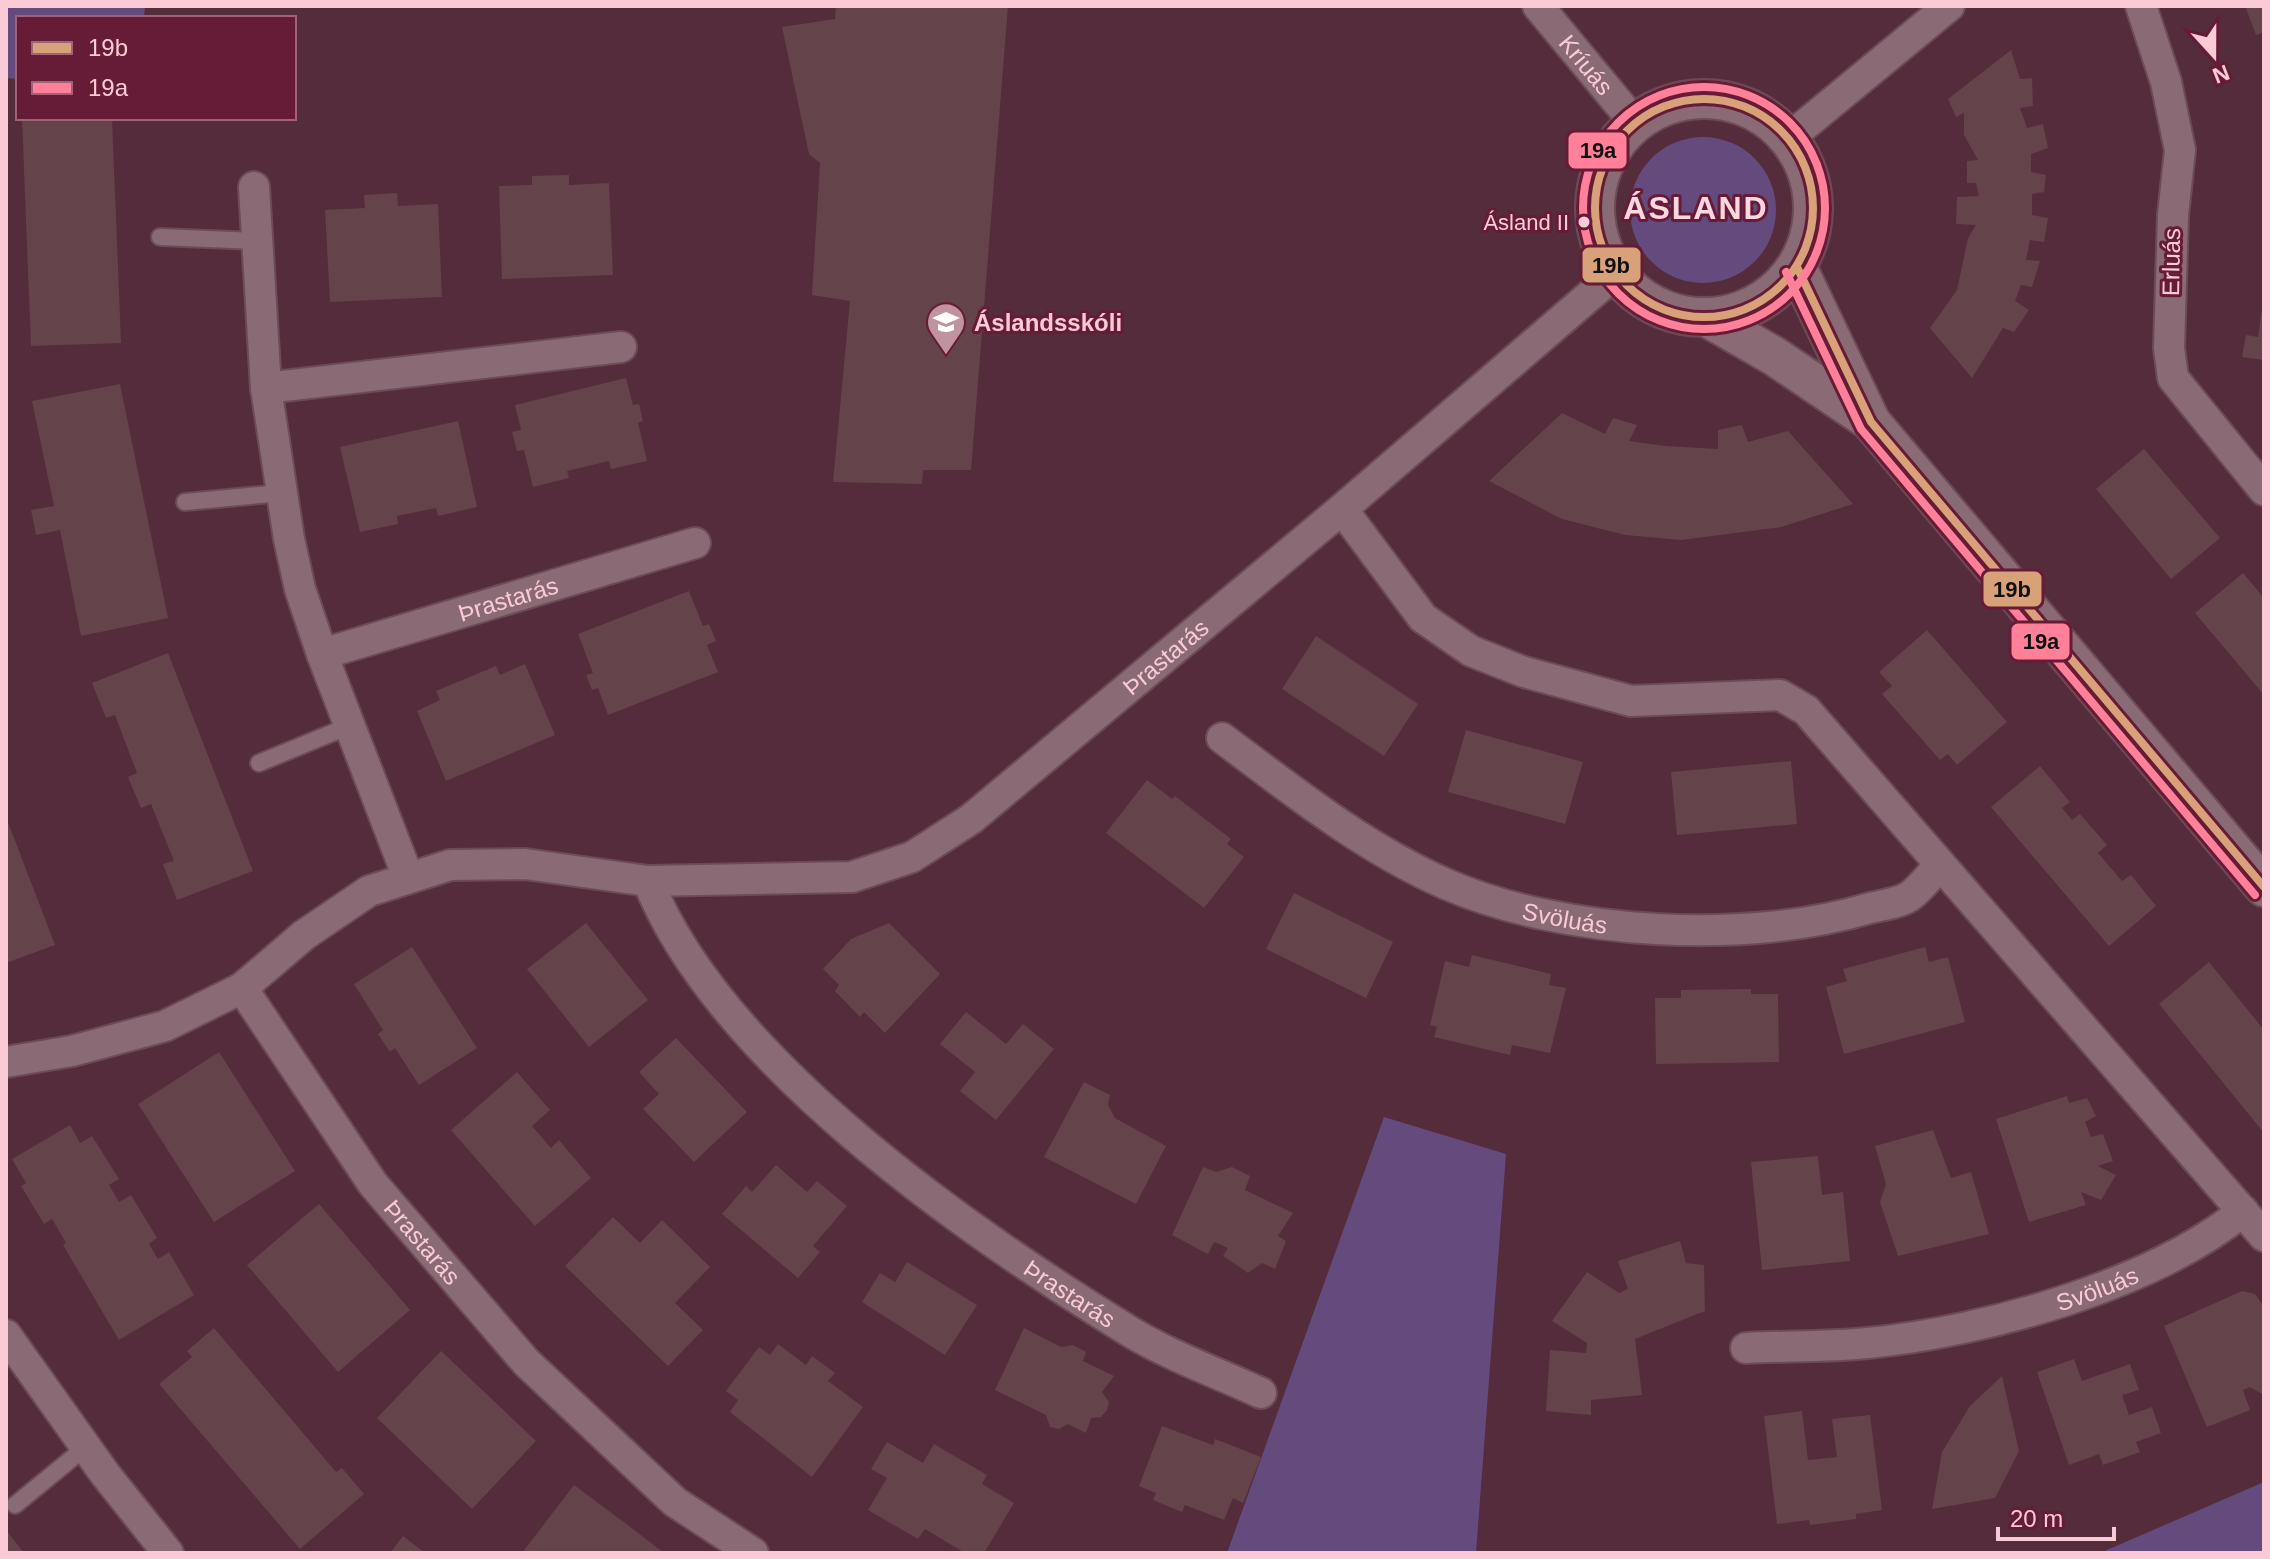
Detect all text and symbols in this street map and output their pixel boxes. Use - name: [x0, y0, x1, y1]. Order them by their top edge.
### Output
- legend: [16, 16, 296, 120]
- north arrow: [2174, 16, 2254, 96]
- street label: Kríuás: [1554, 29, 1619, 100]
- text: 19b: [88, 34, 128, 61]
- text: N: [2209, 60, 2233, 89]
- text: 19a: [88, 74, 129, 101]
- line badge: 19a: [1567, 131, 1628, 170]
- text: 19a: [1580, 138, 1617, 163]
- district label: ÁSLAND: [1623, 190, 1769, 226]
- place label: Ásland II: [1483, 210, 1569, 235]
- marker: Ásland II: [1576, 214, 1592, 230]
- street label: Erluás: [2157, 228, 2185, 296]
- line badge: 19b: [1581, 246, 1642, 284]
- text: 19b: [1592, 253, 1630, 278]
- school or university icon: Áslandsskóli: [925, 301, 967, 356]
- place label: Áslandsskóli: [974, 309, 1122, 336]
- line badge: 19b: [1982, 570, 2043, 608]
- street label: Þrastarás: [455, 571, 561, 626]
- text: 19b: [1993, 577, 2031, 602]
- street label: Þrastarás: [1117, 613, 1213, 700]
- line badge: 19a: [2010, 622, 2071, 661]
- text: 19a: [2023, 629, 2060, 654]
- street label: Svöluás: [1520, 897, 1609, 938]
- street label: Þrastarás: [379, 1194, 466, 1290]
- street label: Þrastarás: [1019, 1254, 1120, 1333]
- street label: Svöluás: [2052, 1261, 2142, 1316]
- scale bar: [1998, 1491, 2114, 1541]
- text: 20 m: [2010, 1505, 2063, 1532]

